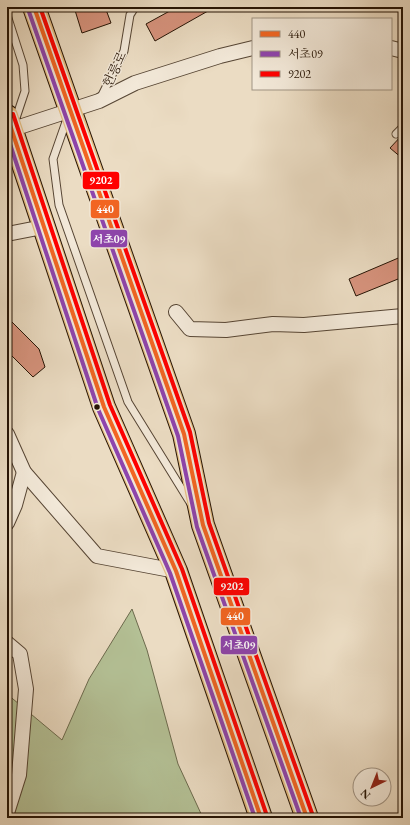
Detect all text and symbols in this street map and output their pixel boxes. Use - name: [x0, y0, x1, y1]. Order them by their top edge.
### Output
- legend: [252, 18, 392, 90]
- text: 440: [288, 26, 306, 42]
- text: 서초09: [288, 46, 323, 62]
- street label: 헌릉로: [99, 48, 130, 90]
- text: 9202: [288, 66, 311, 82]
- line badge: 9202: [82, 171, 120, 190]
- text: 9202: [89, 173, 113, 187]
- line badge: 440: [90, 199, 120, 219]
- text: 440: [96, 202, 114, 216]
- line badge: 서초09: [90, 229, 128, 248]
- text: 서초09: [93, 232, 126, 246]
- unlabelled marker: [92, 402, 102, 412]
- line badge: 9202: [213, 577, 250, 596]
- text: 9202: [220, 579, 244, 593]
- line badge: 440: [220, 607, 251, 626]
- text: 440: [226, 609, 244, 623]
- line badge: 서초09: [220, 635, 258, 655]
- text: 서초09: [223, 638, 256, 652]
- north arrow: [352, 767, 392, 807]
- text: N: [357, 786, 373, 802]

